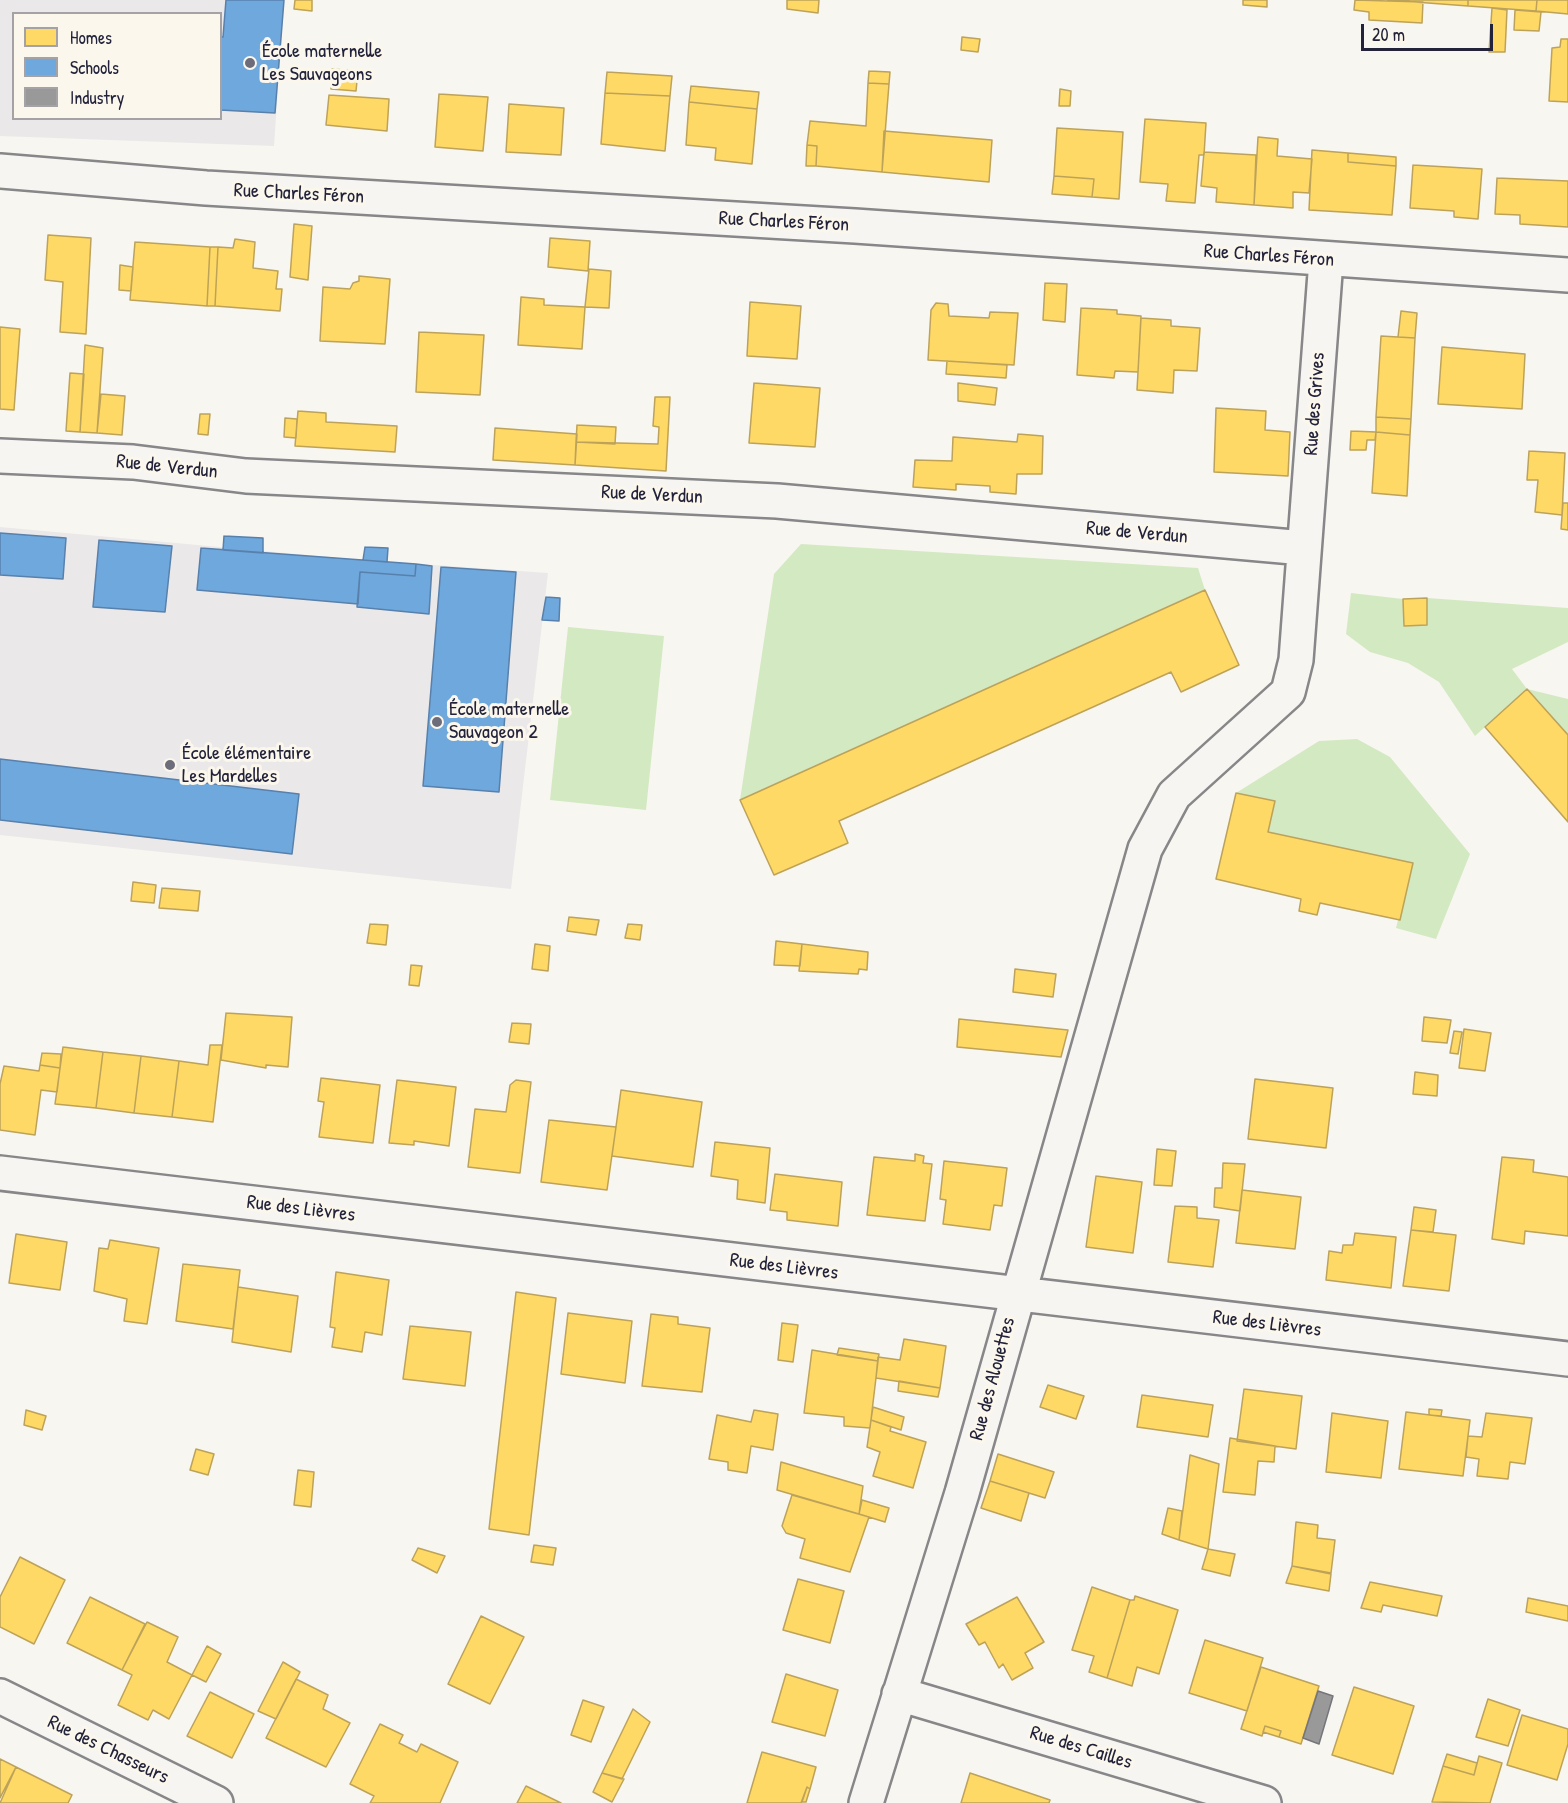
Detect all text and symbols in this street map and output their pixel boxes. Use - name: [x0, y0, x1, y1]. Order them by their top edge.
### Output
- legend: [12, 12, 222, 120]
- scale bar: [1364, 12, 1496, 50]
- text: 20 m: [1372, 22, 1405, 47]
- text: Homes: [70, 25, 112, 50]
- place label: École maternelle Les Sauvageons: [262, 40, 382, 87]
- text: Schools: [70, 55, 119, 80]
- marker: École maternelle Les Sauvageons: [243, 56, 257, 70]
- text: Industry: [70, 85, 124, 110]
- street label: Rue Charles Féron: [233, 179, 365, 209]
- street label: Rue Charles Féron: [718, 207, 850, 237]
- street label: Rue Charles Féron: [1203, 239, 1335, 273]
- street label: Rue des Grives: [1299, 352, 1331, 456]
- street label: Rue de Verdun: [115, 450, 219, 484]
- street label: Rue de Verdun: [601, 480, 703, 510]
- street label: Rue de Verdun: [1085, 517, 1189, 549]
- place label: École maternelle Sauvageon 2: [449, 698, 569, 745]
- marker: École maternelle Sauvageon 2: [430, 715, 444, 729]
- place label: École élémentaire Les Mardelles: [182, 742, 311, 789]
- marker: École élémentaire Les Mardelles: [163, 758, 177, 772]
- street label: Rue des Lièvres: [245, 1190, 357, 1228]
- street label: Rue des Lièvres: [728, 1248, 840, 1286]
- street label: Rue des Lièvres: [1211, 1305, 1323, 1343]
- street label: Rue des Alouettes: [965, 1315, 1021, 1443]
- street label: Rue des Chasseurs: [44, 1710, 172, 1790]
- street label: Rue des Cailles: [1027, 1721, 1135, 1775]

